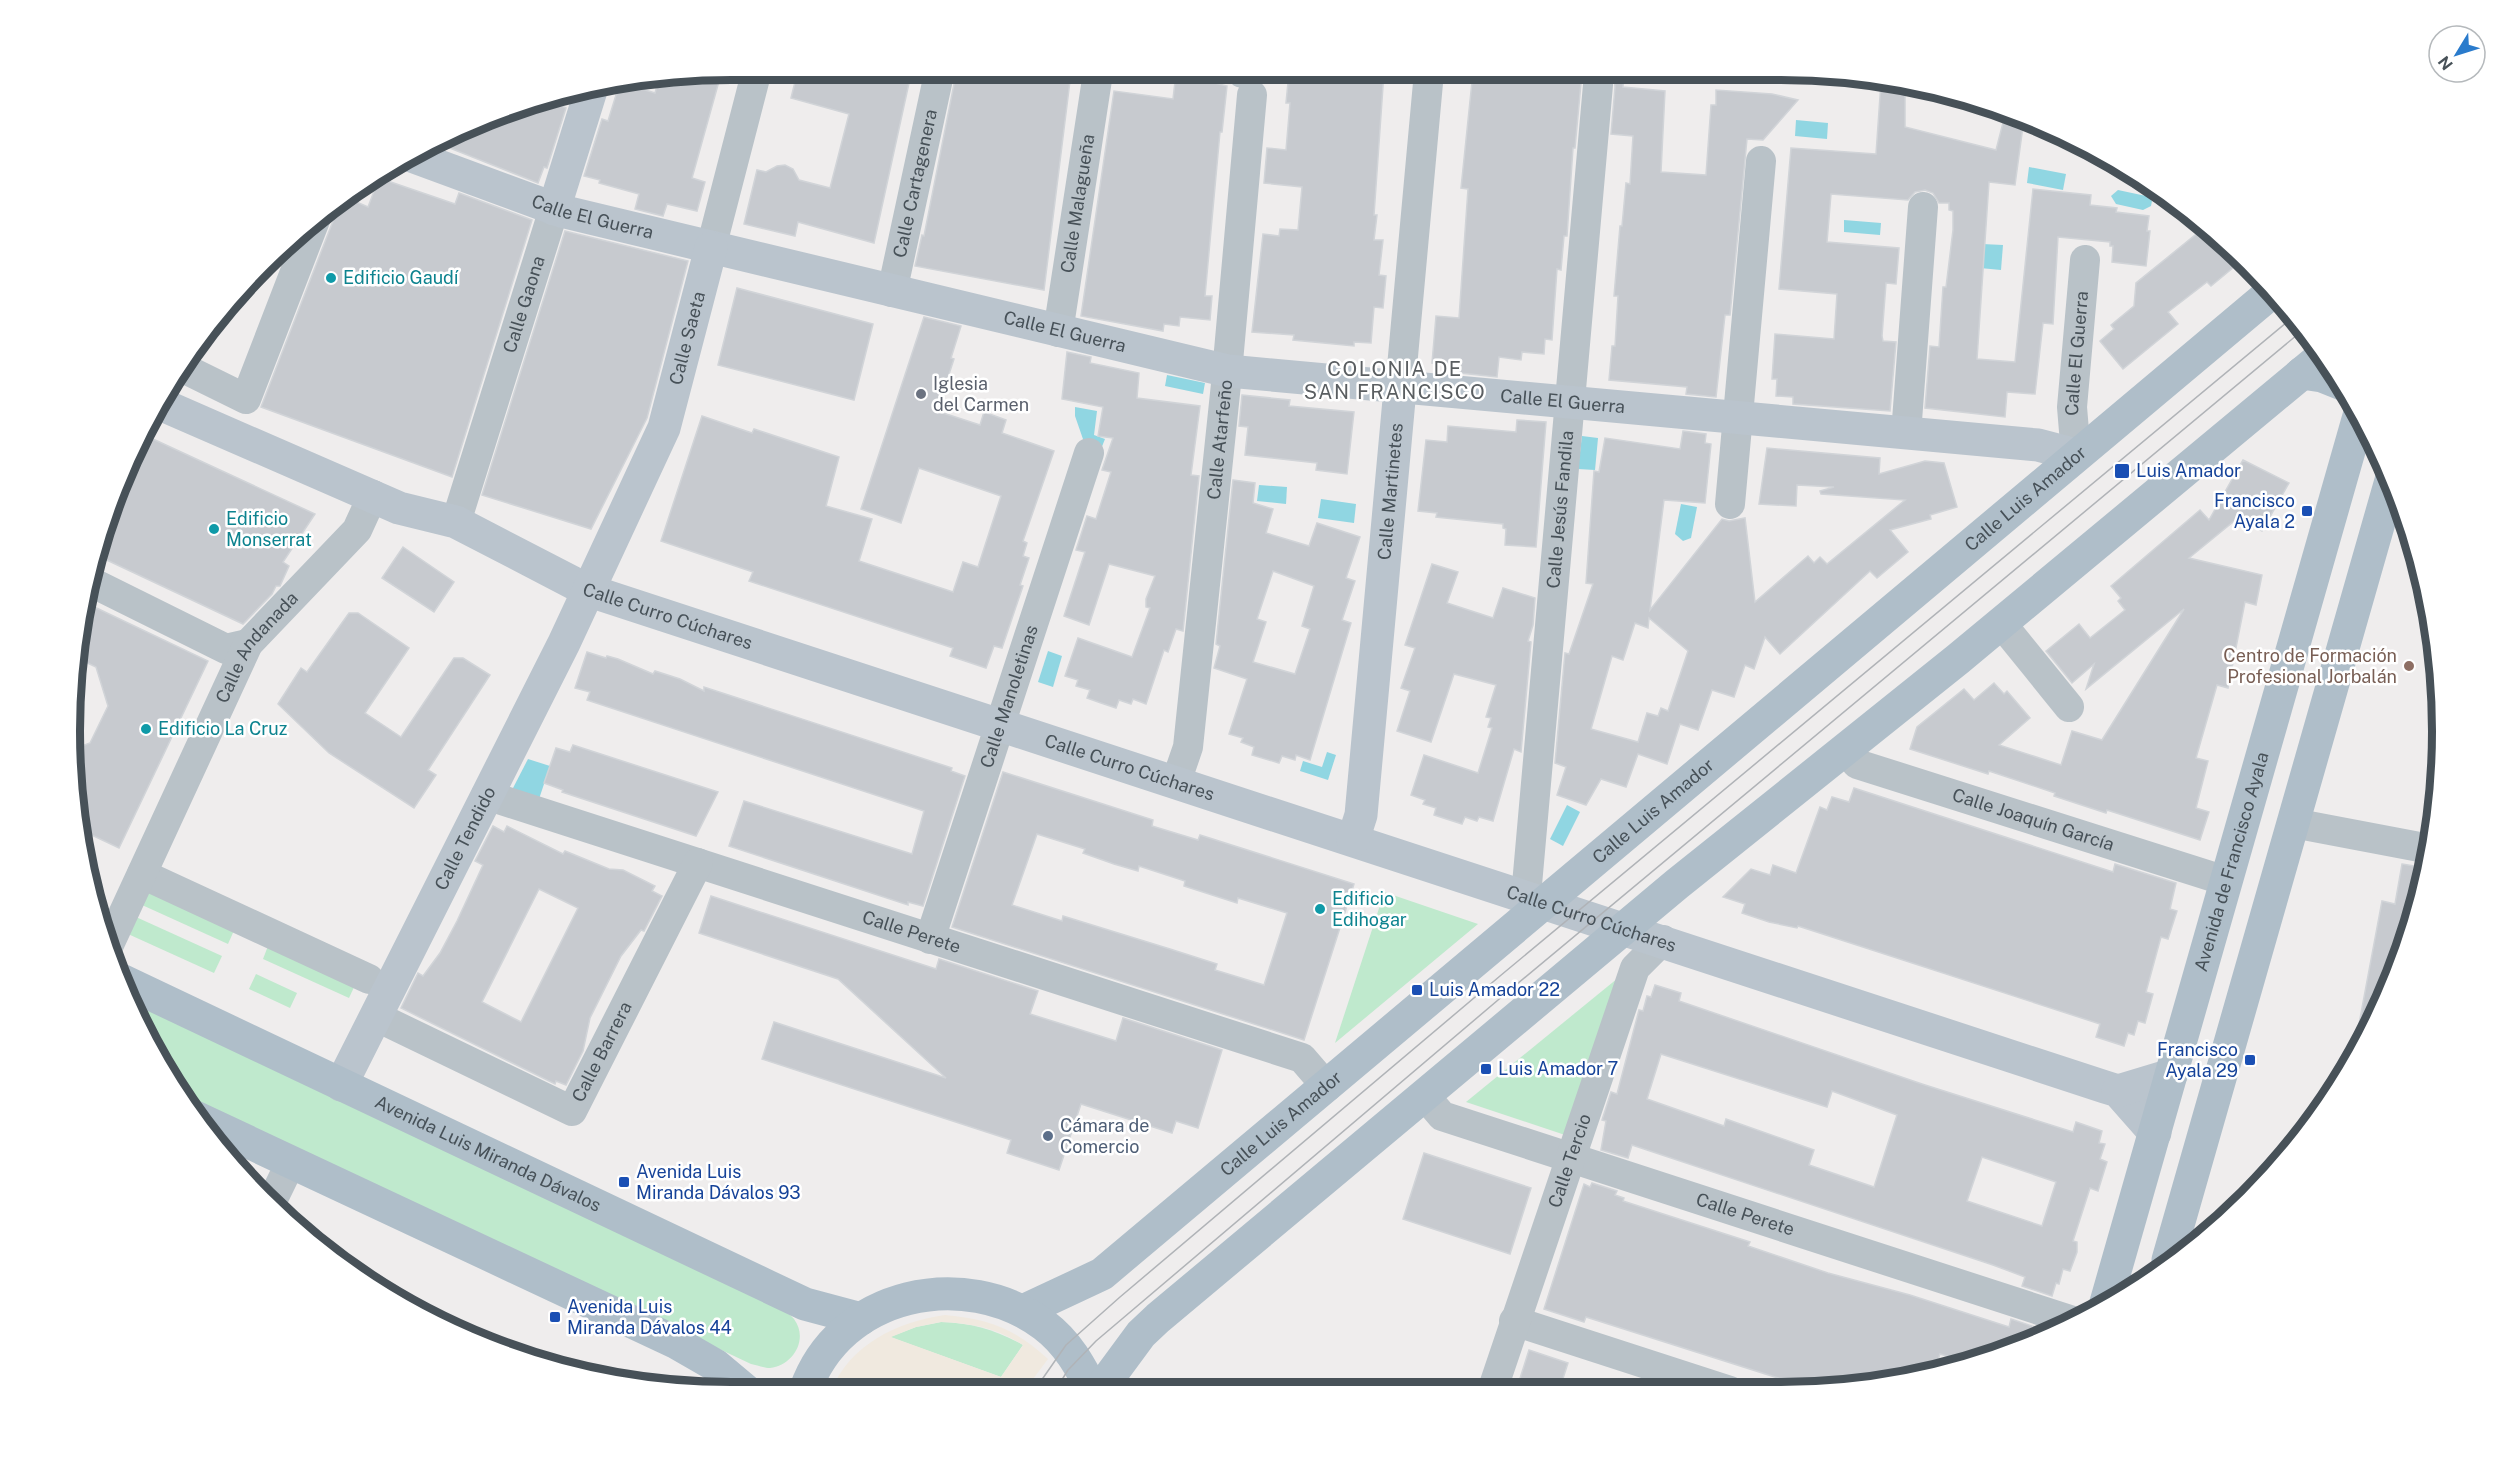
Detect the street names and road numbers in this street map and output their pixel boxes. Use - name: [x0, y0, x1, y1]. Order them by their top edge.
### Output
- street label: Calle Cartagenera: [889, 107, 941, 260]
- street label: Calle Malagueña: [1056, 133, 1098, 274]
- street label: Calle El Guerra: [529, 190, 656, 243]
- street label: Calle Gaona: [499, 253, 549, 355]
- street label: Calle Saeta: [665, 289, 709, 387]
- street label: Calle El Guerra: [2061, 290, 2092, 417]
- street label: Calle El Guerra: [1001, 307, 1128, 356]
- street label: Calle Atarfeño: [1203, 379, 1236, 501]
- street label: Calle El Guerra: [1499, 385, 1626, 417]
- street label: Calle Martinetes: [1373, 422, 1407, 561]
- street label: Calle Jesús Fandila: [1542, 430, 1577, 589]
- street label: Calle Luis Amador: [1960, 442, 2090, 555]
- street label: Calle Curro Cúchares: [580, 578, 755, 653]
- street label: Calle Andanada: [211, 587, 302, 706]
- street label: Calle Manoletinas: [976, 622, 1042, 771]
- street label: Calle Curro Cúchares: [1042, 730, 1217, 805]
- street label: Avenida de Francisco Ayala: [2190, 749, 2273, 974]
- street label: Calle Luis Amador: [1588, 754, 1718, 868]
- street label: Calle Tendido: [430, 783, 500, 894]
- street label: Calle Joaquín García: [1950, 784, 2117, 855]
- street label: Calle Curro Cúchares: [1504, 881, 1679, 956]
- street label: Calle Perete: [860, 906, 963, 957]
- street label: Calle Barrera: [567, 998, 636, 1105]
- street label: Calle Luis Amador: [1216, 1066, 1346, 1180]
- street label: Avenida Luis Miranda Dávalos: [372, 1091, 605, 1216]
- street label: Calle Tercio: [1544, 1111, 1595, 1210]
- street label: Calle Perete: [1694, 1188, 1797, 1240]

